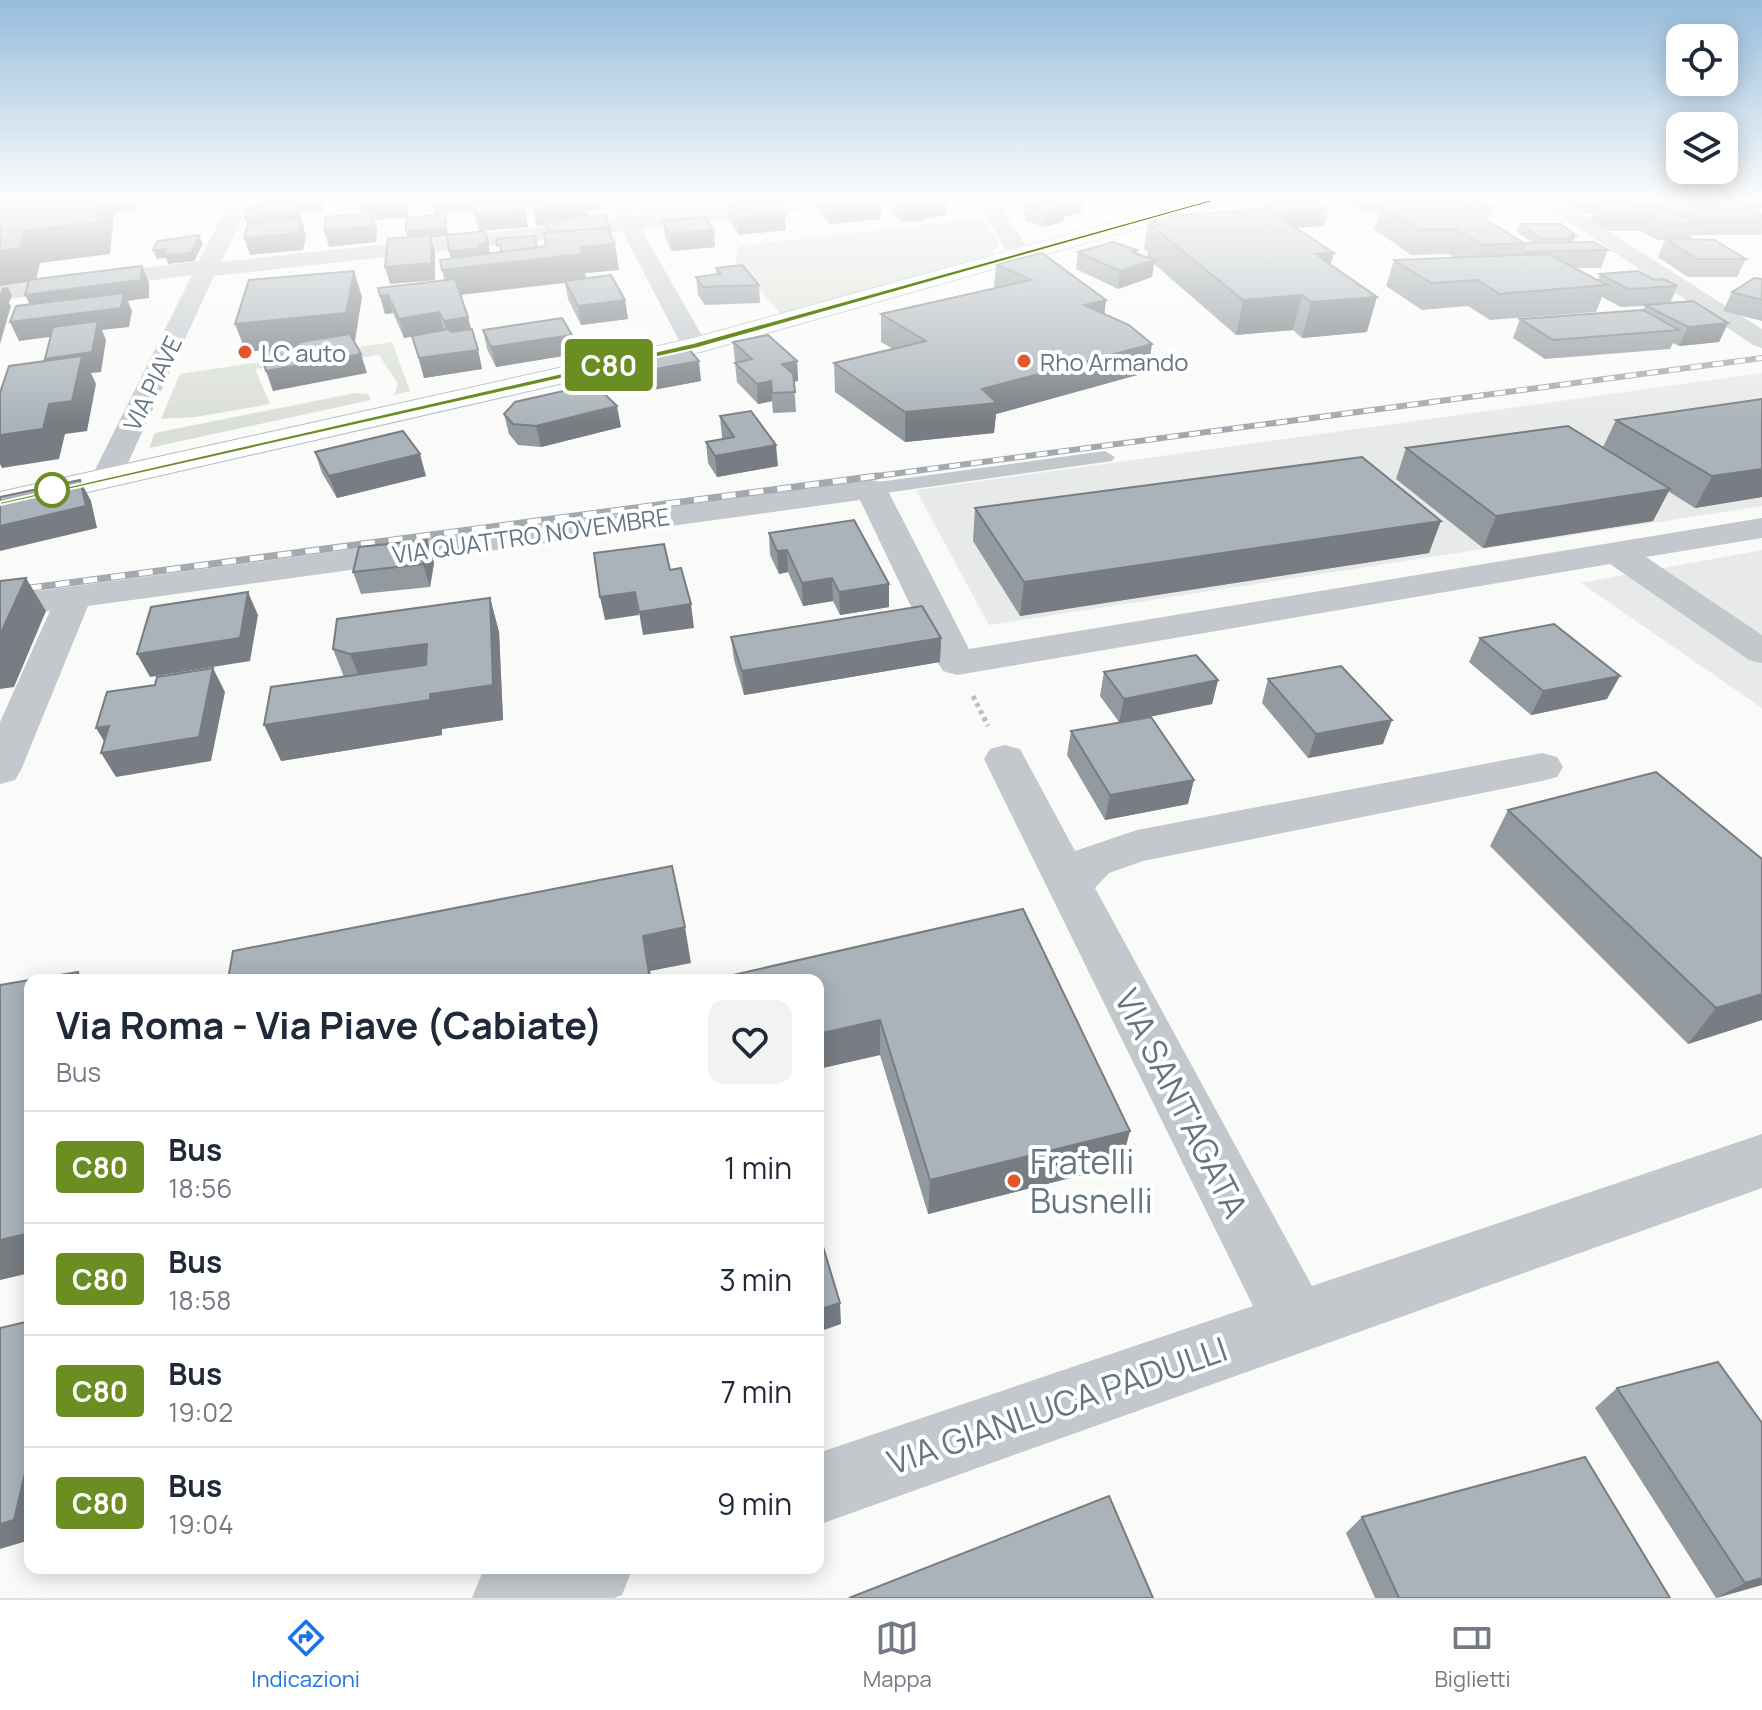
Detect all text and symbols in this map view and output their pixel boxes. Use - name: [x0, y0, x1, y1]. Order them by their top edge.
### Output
- map controls: [1666, 24, 1738, 184]
- button: locate: [1666, 24, 1738, 96]
- button: layers: [1666, 112, 1738, 184]
- street label: VIA PIAVE: [115, 330, 189, 436]
- place label: LC auto: [261, 336, 346, 369]
- line badge: C80: [563, 339, 655, 391]
- marker: LC auto: [236, 343, 254, 361]
- place label: Rho Armando: [1040, 345, 1189, 378]
- text: C80: [581, 346, 637, 384]
- marker: Rho Armando: [1015, 352, 1033, 370]
- unlabelled marker: [35, 473, 69, 507]
- street label: VIA QUATTRO NOVEMBRE: [390, 499, 672, 571]
- street label: VIA SANT'AGATA: [1105, 981, 1259, 1225]
- text: Via Roma - Via Piave (Cabiate): [56, 998, 603, 1050]
- button: heart: [708, 1000, 792, 1084]
- text: Bus: [56, 1054, 101, 1090]
- text: Bus: [168, 1129, 222, 1170]
- place label: Fratelli Busnelli: [1030, 1138, 1153, 1223]
- text: 1 min: [724, 1147, 792, 1188]
- text: C80: [72, 1148, 128, 1186]
- text: 18:56: [168, 1170, 232, 1206]
- marker: Fratelli Busnelli: [1005, 1172, 1023, 1190]
- text: Bus: [168, 1241, 222, 1282]
- text: 3 min: [719, 1259, 792, 1300]
- text: C80: [72, 1260, 128, 1298]
- text: 18:58: [168, 1282, 231, 1318]
- street label: VIA GIANLUCA PADULLI: [881, 1325, 1233, 1485]
- text: Bus: [168, 1353, 222, 1394]
- text: 7 min: [721, 1371, 792, 1412]
- text: C80: [72, 1372, 128, 1410]
- text: 19:02: [168, 1394, 233, 1430]
- text: Bus: [168, 1465, 222, 1506]
- text: 9 min: [717, 1483, 792, 1524]
- text: C80: [72, 1484, 128, 1522]
- text: 19:04: [168, 1506, 234, 1542]
- tab: Indicazioni: [251, 1616, 360, 1694]
- tab: Mappa: [863, 1616, 932, 1694]
- tab: Biglietti: [1434, 1616, 1511, 1694]

